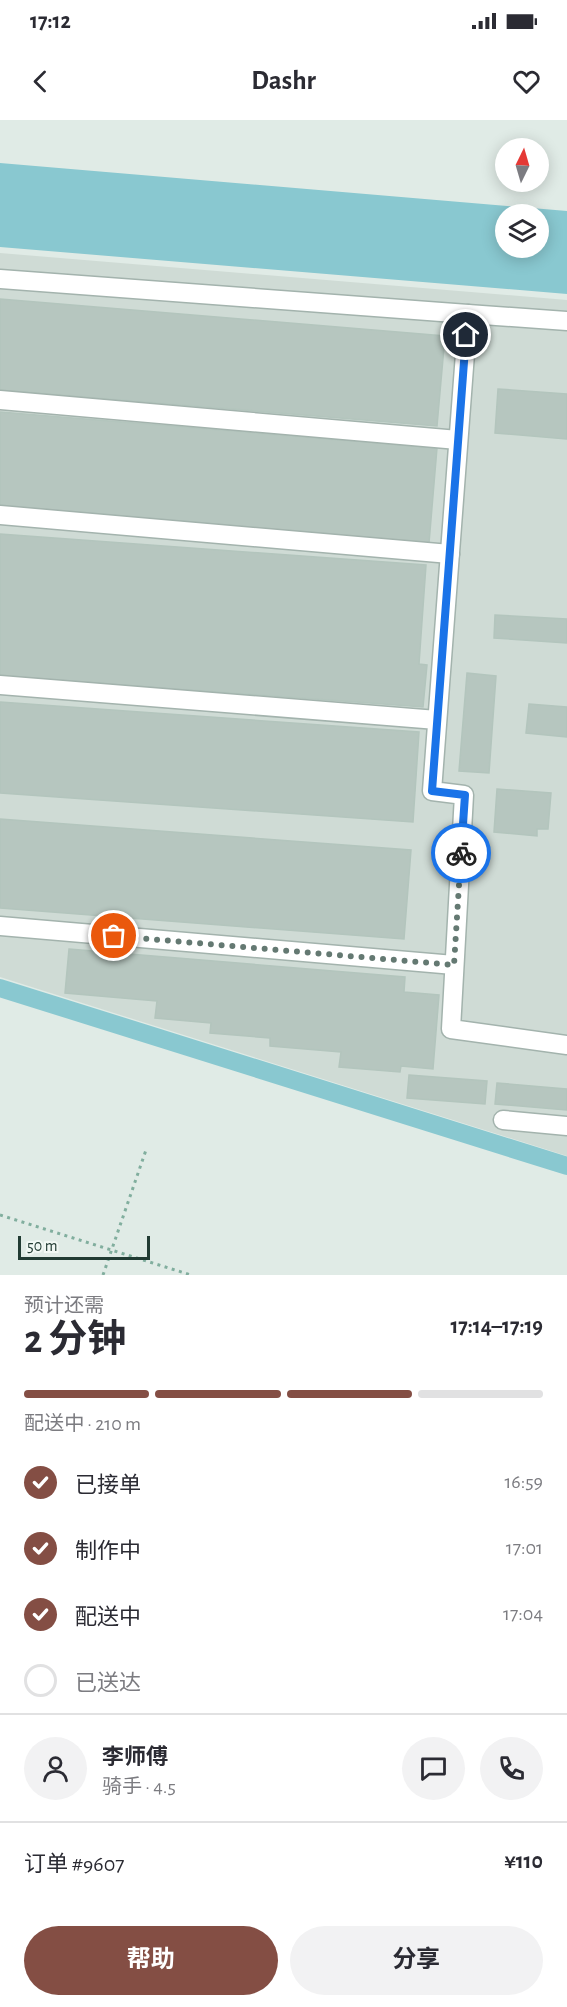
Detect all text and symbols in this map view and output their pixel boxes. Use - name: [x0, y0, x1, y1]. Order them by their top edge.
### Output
- text: 17:12: [30, 10, 71, 32]
- icon: back: [24, 65, 57, 98]
- icon: heart: [510, 65, 543, 98]
- text: Dashr: [251, 67, 316, 94]
- north arrow: [495, 138, 549, 192]
- map controls: [495, 138, 549, 258]
- button: layers: [495, 204, 549, 258]
- pin: [440, 309, 491, 360]
- icon: home: [449, 318, 482, 351]
- courier: [431, 823, 491, 883]
- icon: bike: [445, 837, 478, 870]
- pin: [88, 910, 139, 961]
- icon: bag: [97, 919, 130, 952]
- scale bar: [18, 1233, 150, 1260]
- text: 50 m: [27, 1238, 58, 1254]
- text: 预计还需: [24, 1296, 104, 1316]
- text: 17:14–17:19: [450, 1315, 543, 1337]
- text: 2 分钟: [24, 1321, 126, 1360]
- text: 配送中 · 210 m: [24, 1414, 141, 1434]
- icon: check: [24, 1466, 57, 1499]
- text: 16:59: [504, 1472, 543, 1492]
- text: 已接单: [75, 1474, 141, 1496]
- icon: check: [24, 1532, 57, 1565]
- text: 17:01: [506, 1538, 543, 1558]
- text: 制作中: [75, 1540, 141, 1562]
- icon: check: [24, 1598, 57, 1631]
- text: 17:04: [503, 1604, 543, 1624]
- text: 配送中: [75, 1606, 141, 1628]
- text: 已送达: [75, 1672, 141, 1694]
- button: person: [24, 1737, 87, 1800]
- button: chat: [402, 1737, 465, 1800]
- button: phone: [480, 1737, 543, 1800]
- text: 李师傅: [102, 1746, 168, 1768]
- text: 骑手 · 4.5: [102, 1777, 176, 1797]
- text: ¥110: [504, 1850, 543, 1872]
- text: 订单 #9607: [24, 1853, 124, 1875]
- button: 帮助: [24, 1926, 278, 1995]
- button: 分享: [290, 1926, 543, 1995]

